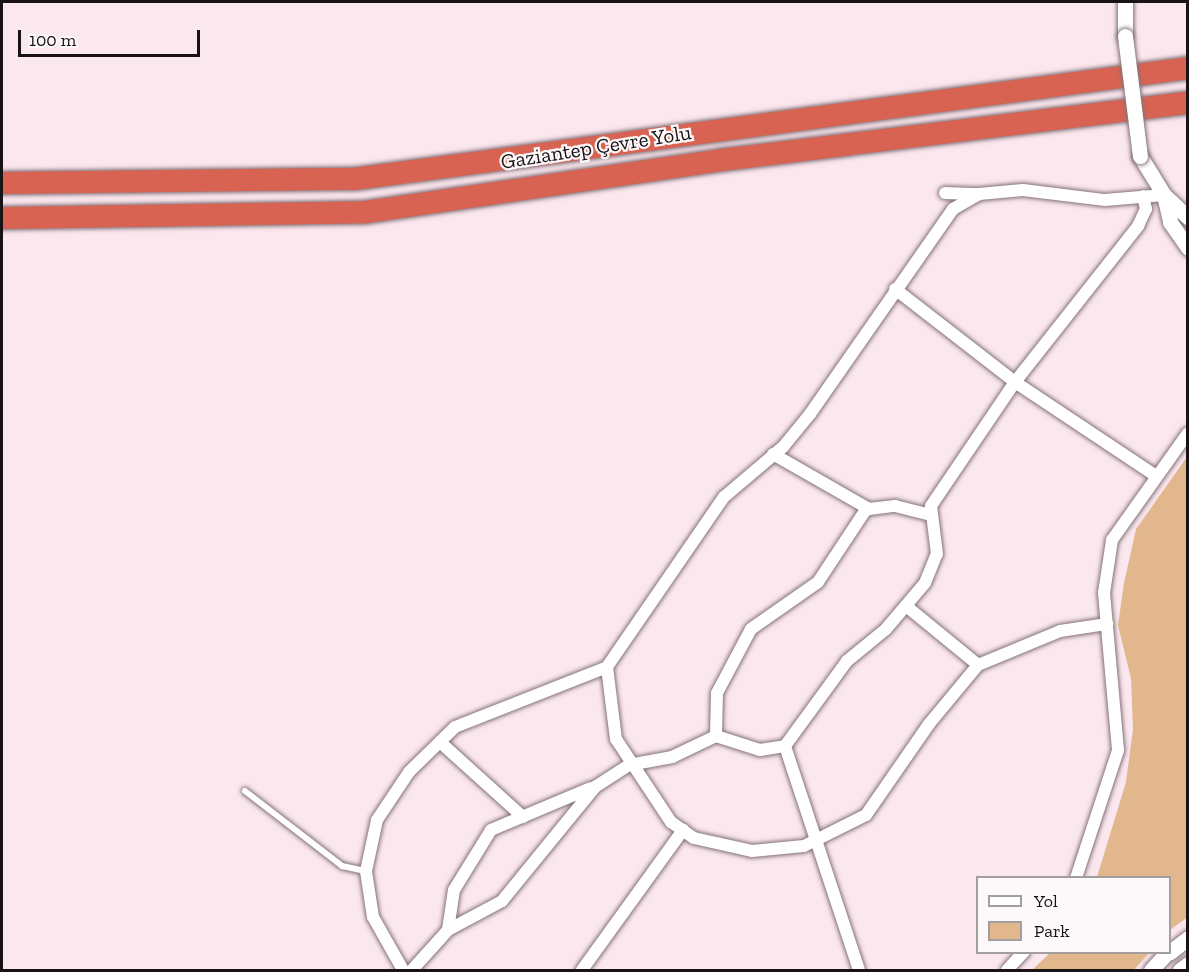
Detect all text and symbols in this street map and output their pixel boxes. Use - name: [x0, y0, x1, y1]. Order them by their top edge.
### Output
- scale bar: [21, 18, 202, 56]
- text: 100 m: [29, 29, 76, 51]
- street label: Gaziantep Çevre Yolu: [499, 119, 693, 175]
- legend: [976, 876, 1171, 954]
- text: Yol: [1034, 890, 1058, 912]
- text: Park: [1034, 920, 1070, 942]

